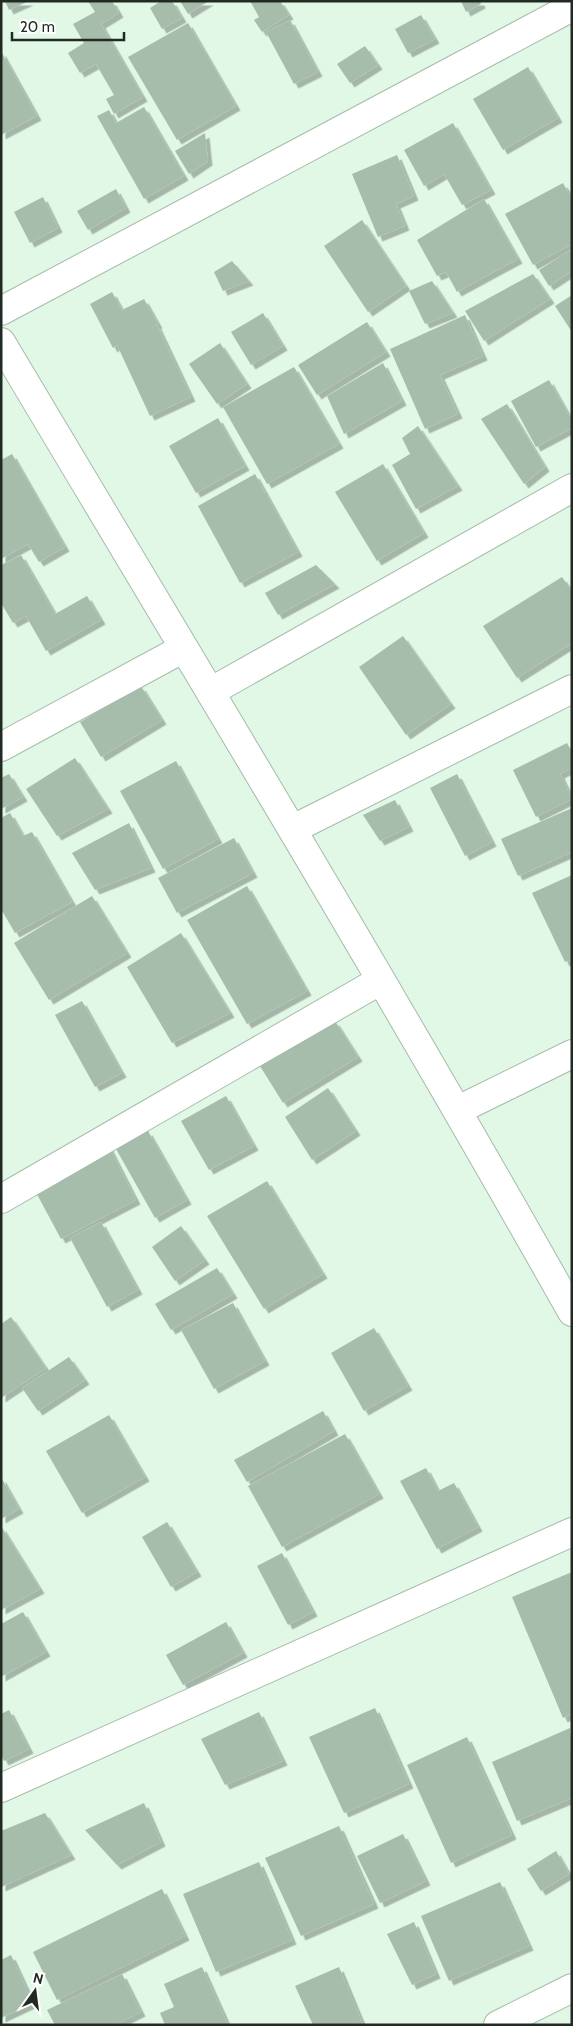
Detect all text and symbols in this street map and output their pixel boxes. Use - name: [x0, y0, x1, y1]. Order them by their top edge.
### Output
- scale bar: [12, 10, 125, 42]
- text: 20 m: [20, 18, 55, 36]
- north arrow: [10, 1966, 60, 2016]
- text: N: [31, 1968, 45, 1988]

